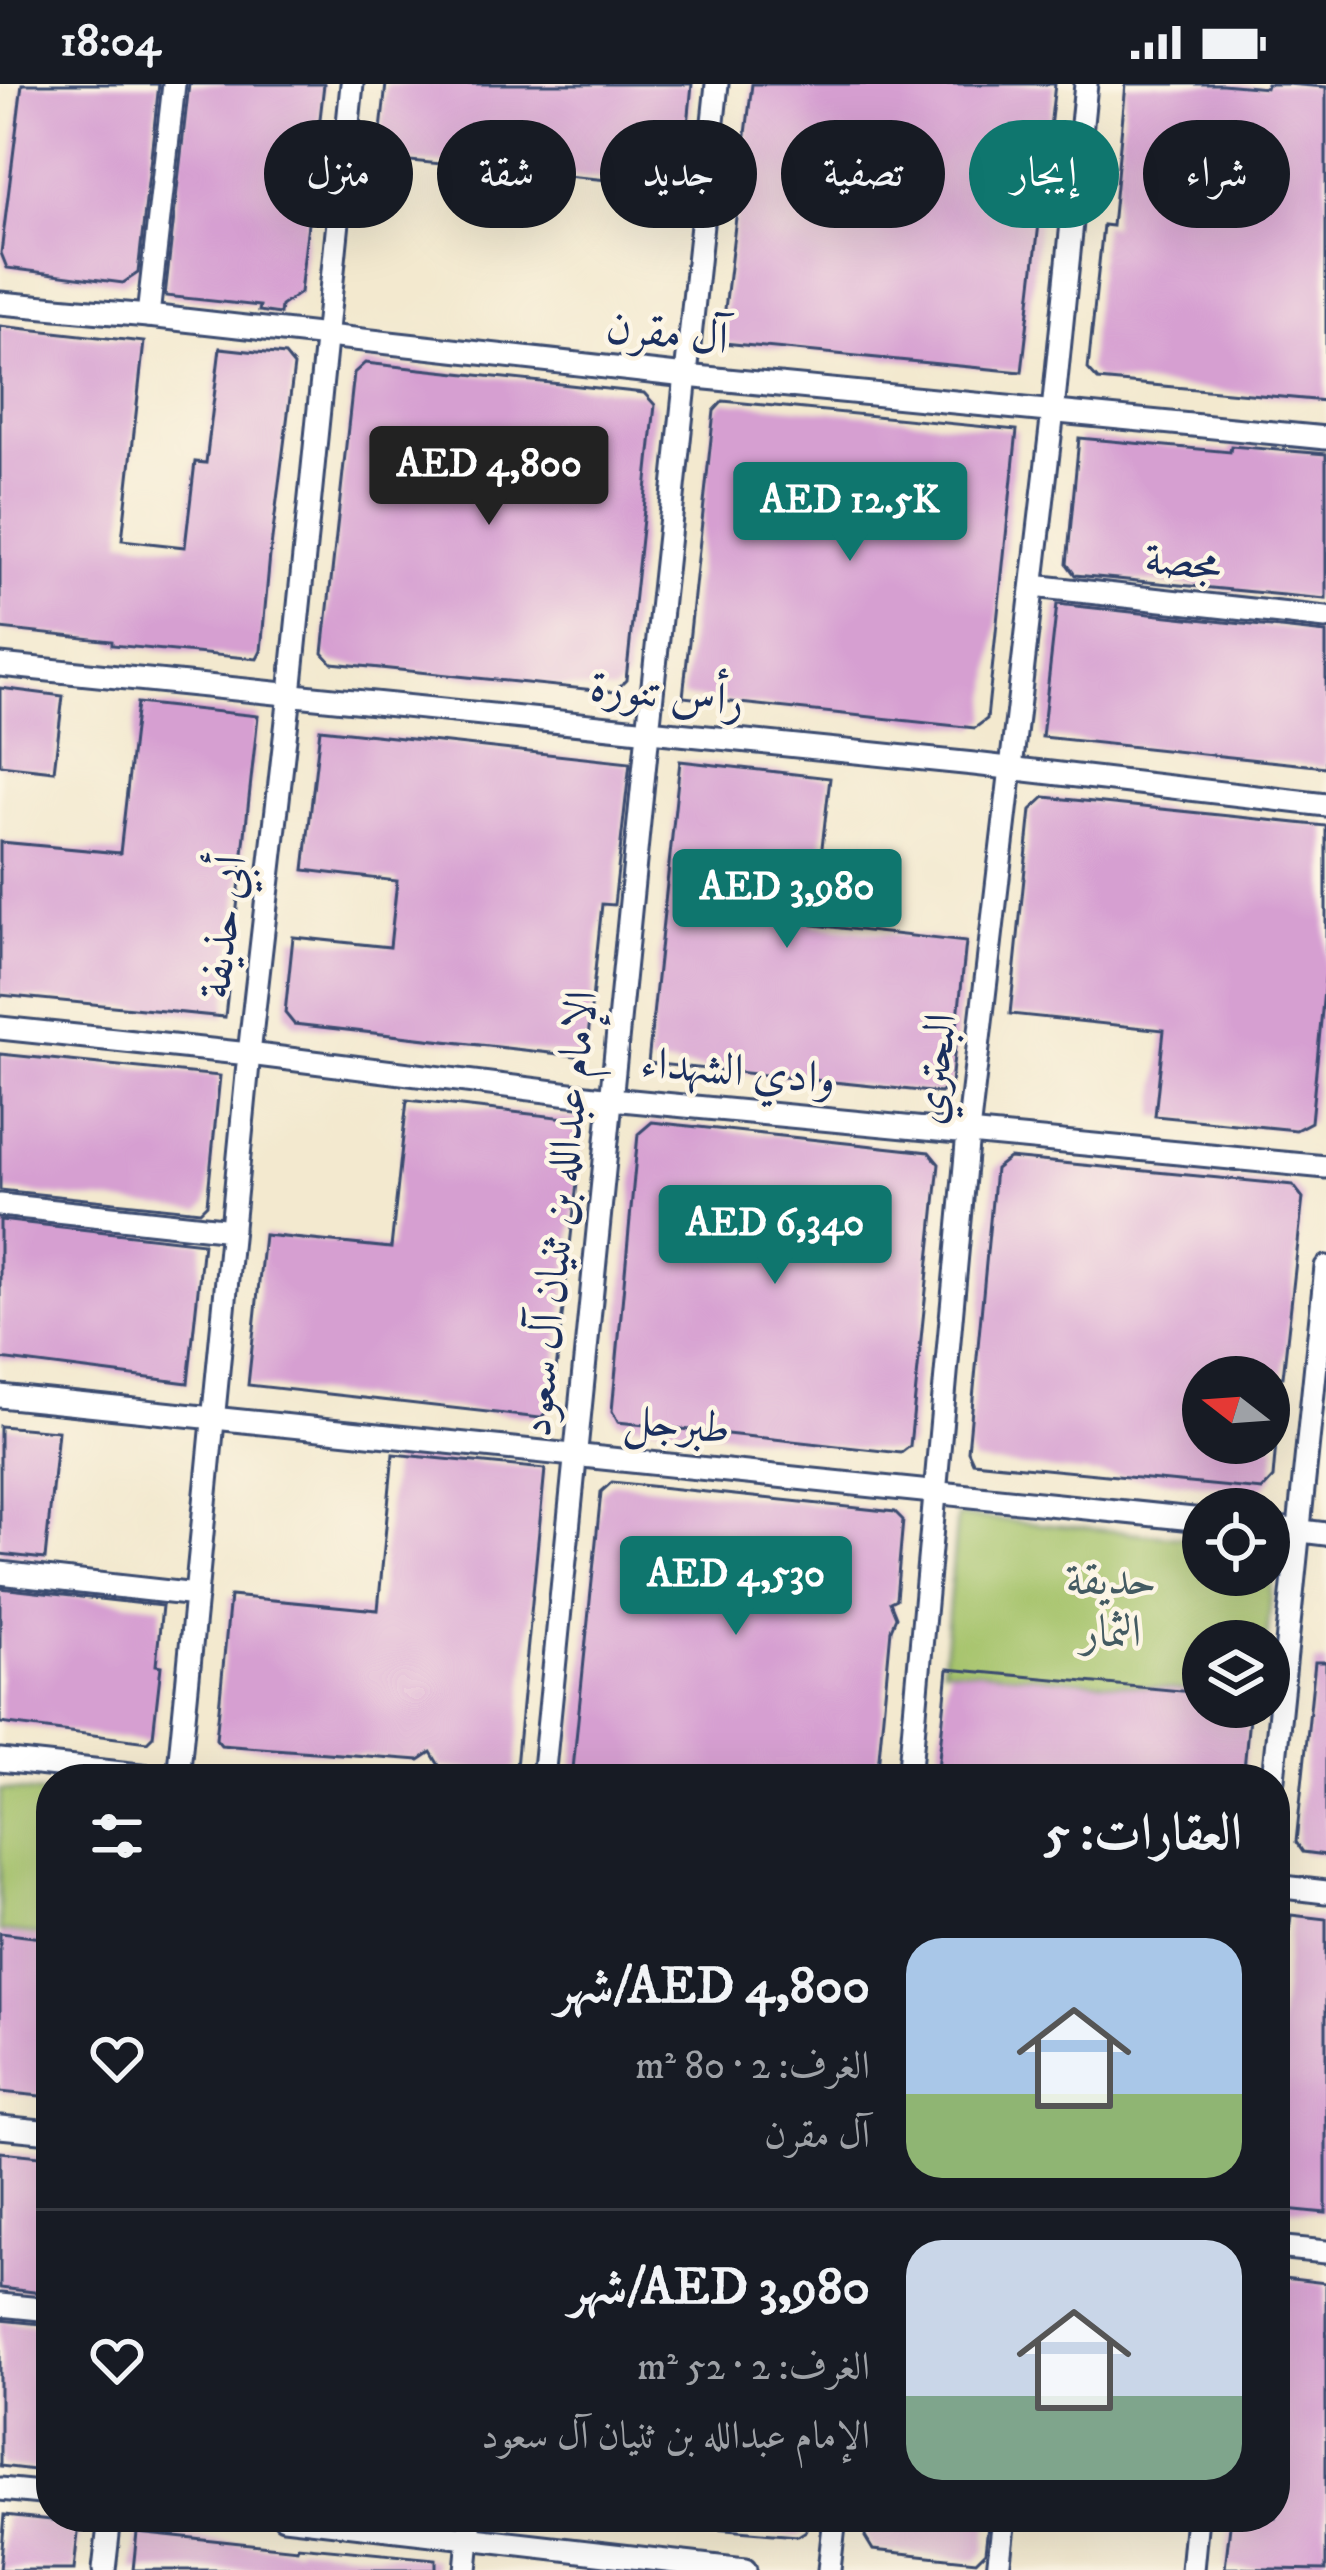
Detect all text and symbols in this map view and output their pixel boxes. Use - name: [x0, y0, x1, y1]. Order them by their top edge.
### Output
- text: 18:04: [60, 14, 161, 70]
- chip: منزل: [264, 120, 413, 228]
- chip: شقة: [437, 120, 576, 228]
- chip: جديد: [600, 120, 757, 228]
- chip: تصفية: [781, 120, 945, 228]
- chip: إيجار: [969, 120, 1119, 228]
- chip: شراء: [1143, 120, 1290, 228]
- street label: آل مقرن: [603, 300, 735, 369]
- pin: AED 4,800: [352, 426, 626, 528]
- text: AED 4,800: [396, 440, 582, 489]
- pin: AED 12.5K: [713, 462, 987, 564]
- text: AED 12.5K: [760, 476, 940, 525]
- street label: مجصة: [1142, 531, 1224, 595]
- street label: رأس تنورة: [587, 654, 747, 731]
- pin: AED 3,980: [650, 849, 924, 951]
- street label: أبي حذيفة: [182, 851, 267, 1003]
- text: AED 3,980: [700, 863, 874, 912]
- street label: الإمام عبدالله بن ثنيان آل سعود: [509, 988, 620, 1441]
- street label: البحتري: [901, 1010, 976, 1128]
- street label: وادي الشهداء: [638, 1036, 838, 1113]
- pin: AED 6,340: [638, 1185, 912, 1287]
- text: AED 6,340: [686, 1199, 864, 1248]
- north arrow: [1182, 1356, 1290, 1464]
- map controls: [1182, 1356, 1290, 1728]
- street label: طبرجل: [621, 1392, 733, 1459]
- button: locate: [1182, 1488, 1290, 1596]
- pin: AED 4,530: [599, 1536, 873, 1638]
- text: AED 4,530: [647, 1550, 825, 1599]
- park label: حديقة الثمار: [1065, 1553, 1157, 1661]
- button: layers: [1182, 1620, 1290, 1728]
- text: العقارات: 5: [1044, 1802, 1242, 1866]
- icon: filters: [84, 1803, 150, 1869]
- text: AED 4,800/شهر: [555, 1955, 870, 2019]
- icon: home: [1002, 1986, 1146, 2130]
- icon: heart: [84, 2025, 150, 2091]
- text: الغرف: 2 · 80 m²: [635, 2042, 870, 2091]
- text: آل مقرن: [764, 2111, 870, 2160]
- text: AED 3,980/شهر: [569, 2256, 870, 2320]
- icon: home: [1002, 2288, 1146, 2432]
- icon: heart: [84, 2327, 150, 2393]
- text: الغرف: 2 · 52 m²: [637, 2343, 870, 2392]
- text: الإمام عبدالله بن ثنيان آل سعود: [481, 2412, 870, 2461]

